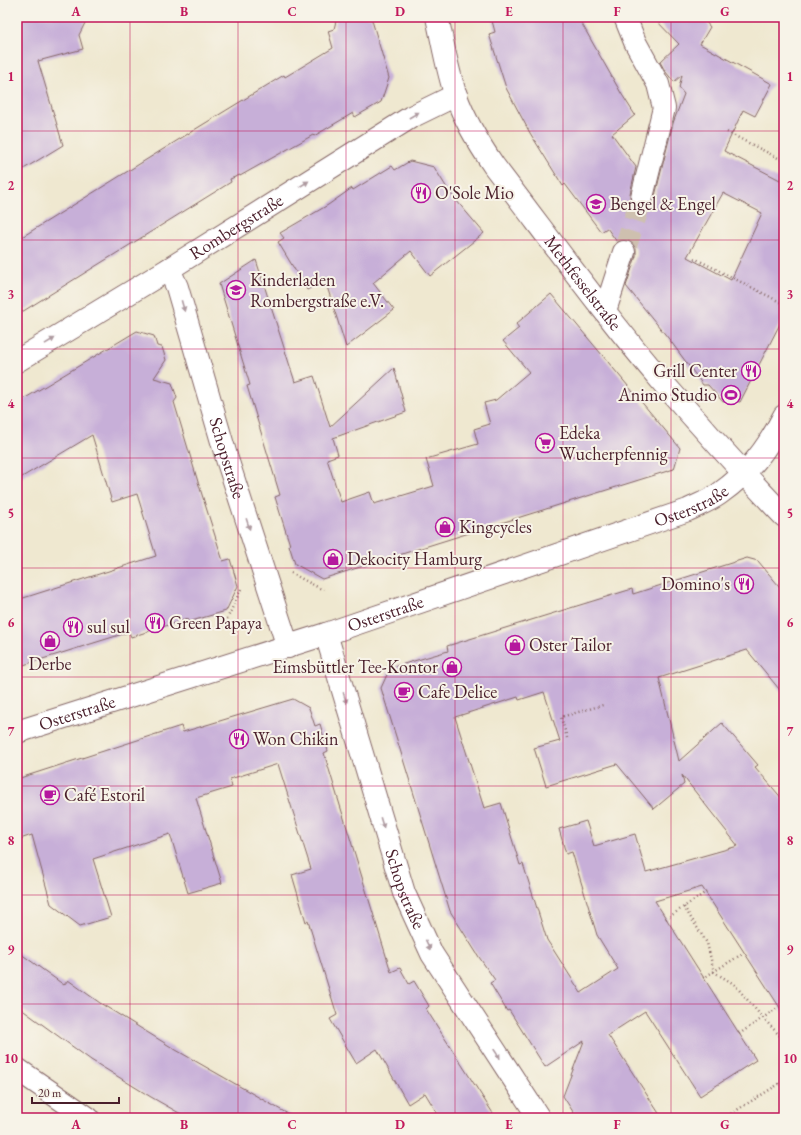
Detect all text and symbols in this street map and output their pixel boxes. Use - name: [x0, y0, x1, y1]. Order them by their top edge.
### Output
- text: A: [70, 3, 81, 20]
- text: B: [180, 3, 188, 20]
- text: C: [287, 3, 297, 20]
- text: D: [395, 3, 405, 20]
- text: E: [505, 3, 513, 20]
- text: F: [613, 3, 621, 20]
- text: G: [720, 3, 730, 20]
- text: 1: [8, 68, 15, 85]
- text: 1: [787, 68, 794, 85]
- one-way arrow: [408, 112, 420, 119]
- text: 2: [8, 177, 15, 194]
- text: 2: [787, 177, 794, 194]
- one-way arrow: [298, 181, 310, 188]
- place label: O'Sole Mio: [435, 181, 514, 204]
- restaurant icon: O'Sole Mio: [410, 182, 432, 204]
- street label: Rombergstraße: [185, 188, 287, 265]
- place label: Bengel & Engel: [610, 192, 716, 215]
- school or university icon: Bengel & Engel: [585, 193, 607, 215]
- street label: Methfesselstraße: [539, 230, 627, 335]
- place label: Kinderladen Rombergstraße e.V.: [250, 268, 384, 312]
- school or university icon: Kinderladen Rombergstraße e.V.: [225, 279, 247, 301]
- text: 3: [8, 286, 15, 303]
- text: 3: [787, 286, 794, 303]
- one-way arrow: [180, 299, 186, 312]
- one-way arrow: [44, 338, 56, 345]
- place label: Grill Center: [653, 359, 737, 382]
- restaurant icon: Grill Center: [740, 360, 762, 382]
- place label: Animo Studio: [617, 383, 717, 406]
- sports icon: Animo Studio: [720, 384, 742, 406]
- text: 4: [8, 395, 15, 412]
- text: 4: [787, 395, 794, 412]
- street label: Schopstraße: [204, 415, 251, 502]
- place label: Edeka Wucherpfennig: [559, 421, 668, 465]
- supermarket icon: Edeka Wucherpfennig: [534, 432, 556, 454]
- street label: Osterstraße: [651, 479, 733, 532]
- text: 5: [8, 505, 14, 522]
- text: 5: [787, 505, 793, 522]
- place label: Kingcycles: [459, 515, 532, 538]
- shop icon: Kingcycles: [434, 516, 456, 538]
- one-way arrow: [245, 518, 251, 530]
- place label: Dekocity Hamburg: [347, 547, 482, 570]
- shop icon: Dekocity Hamburg: [322, 548, 344, 570]
- place label: Domino's: [661, 572, 730, 595]
- restaurant icon: Domino's: [733, 573, 755, 595]
- street label: Osterstraße: [344, 589, 426, 637]
- place label: Green Papaya: [169, 611, 263, 634]
- restaurant icon: Green Papaya: [144, 612, 166, 634]
- text: 6: [8, 614, 15, 631]
- text: 6: [787, 614, 794, 631]
- place label: sul sul: [87, 615, 130, 638]
- restaurant icon: sul sul: [62, 616, 84, 638]
- shop icon: Derbe: [39, 630, 61, 652]
- place label: Oster Tailor: [529, 633, 612, 656]
- shop icon: Oster Tailor: [504, 634, 526, 656]
- place label: Derbe: [29, 652, 71, 675]
- place label: Eimsbüttler Tee-Kontor: [272, 655, 438, 678]
- shop icon: Eimsbüttler Tee-Kontor: [441, 656, 463, 678]
- place label: Cafe Delice: [418, 680, 497, 703]
- cafe icon: Cafe Delice: [393, 681, 415, 703]
- street label: Osterstraße: [36, 690, 118, 735]
- one-way arrow: [342, 693, 348, 705]
- text: 7: [8, 723, 15, 740]
- text: 7: [787, 723, 794, 740]
- place label: Won Chikin: [253, 727, 339, 750]
- restaurant icon: Won Chikin: [228, 728, 250, 750]
- place label: Café Estoril: [64, 783, 145, 806]
- cafe icon: Café Estoril: [39, 784, 61, 806]
- one-way arrow: [380, 817, 386, 829]
- text: 8: [8, 832, 15, 849]
- text: 8: [787, 832, 794, 849]
- street label: Schopstraße: [380, 846, 431, 933]
- one-way arrow: [425, 939, 431, 950]
- text: 9: [8, 941, 15, 958]
- text: 9: [787, 941, 794, 958]
- one-way arrow: [493, 1049, 501, 1059]
- text: 10: [4, 1050, 18, 1067]
- text: 10: [783, 1050, 797, 1067]
- scale bar: [32, 1079, 119, 1105]
- text: 20 m: [38, 1085, 62, 1101]
- text: A: [70, 1116, 81, 1133]
- text: B: [180, 1116, 188, 1133]
- text: C: [287, 1116, 297, 1133]
- text: D: [395, 1116, 405, 1133]
- text: E: [505, 1116, 513, 1133]
- text: F: [613, 1116, 621, 1133]
- text: G: [720, 1116, 730, 1133]

